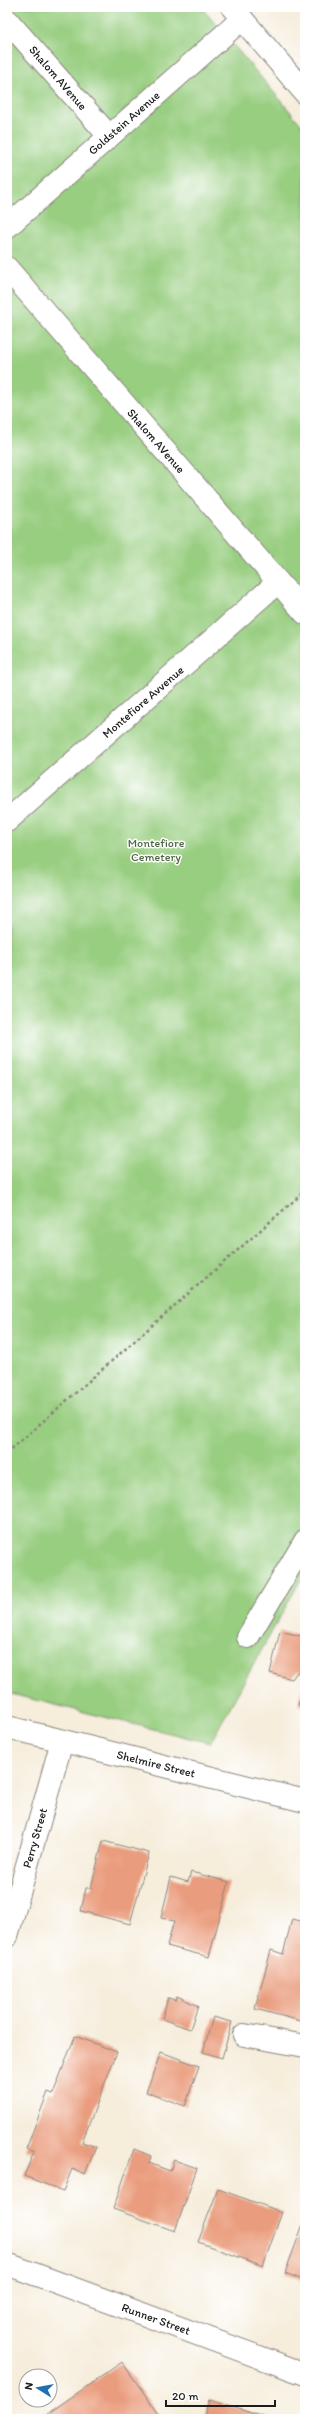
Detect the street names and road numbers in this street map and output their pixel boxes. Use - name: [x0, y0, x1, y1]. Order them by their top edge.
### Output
- street label: Shalom AVenue: [26, 43, 90, 113]
- street label: Goldstein Avenue: [85, 88, 163, 158]
- street label: Shalom AVenue: [124, 406, 188, 476]
- street label: Montefiore Avvenue: [100, 663, 187, 741]
- street label: Shelmire Street: [115, 1747, 197, 1781]
- street label: Perry Street: [20, 1806, 50, 1870]
- street label: Runner Street: [120, 2300, 193, 2338]

